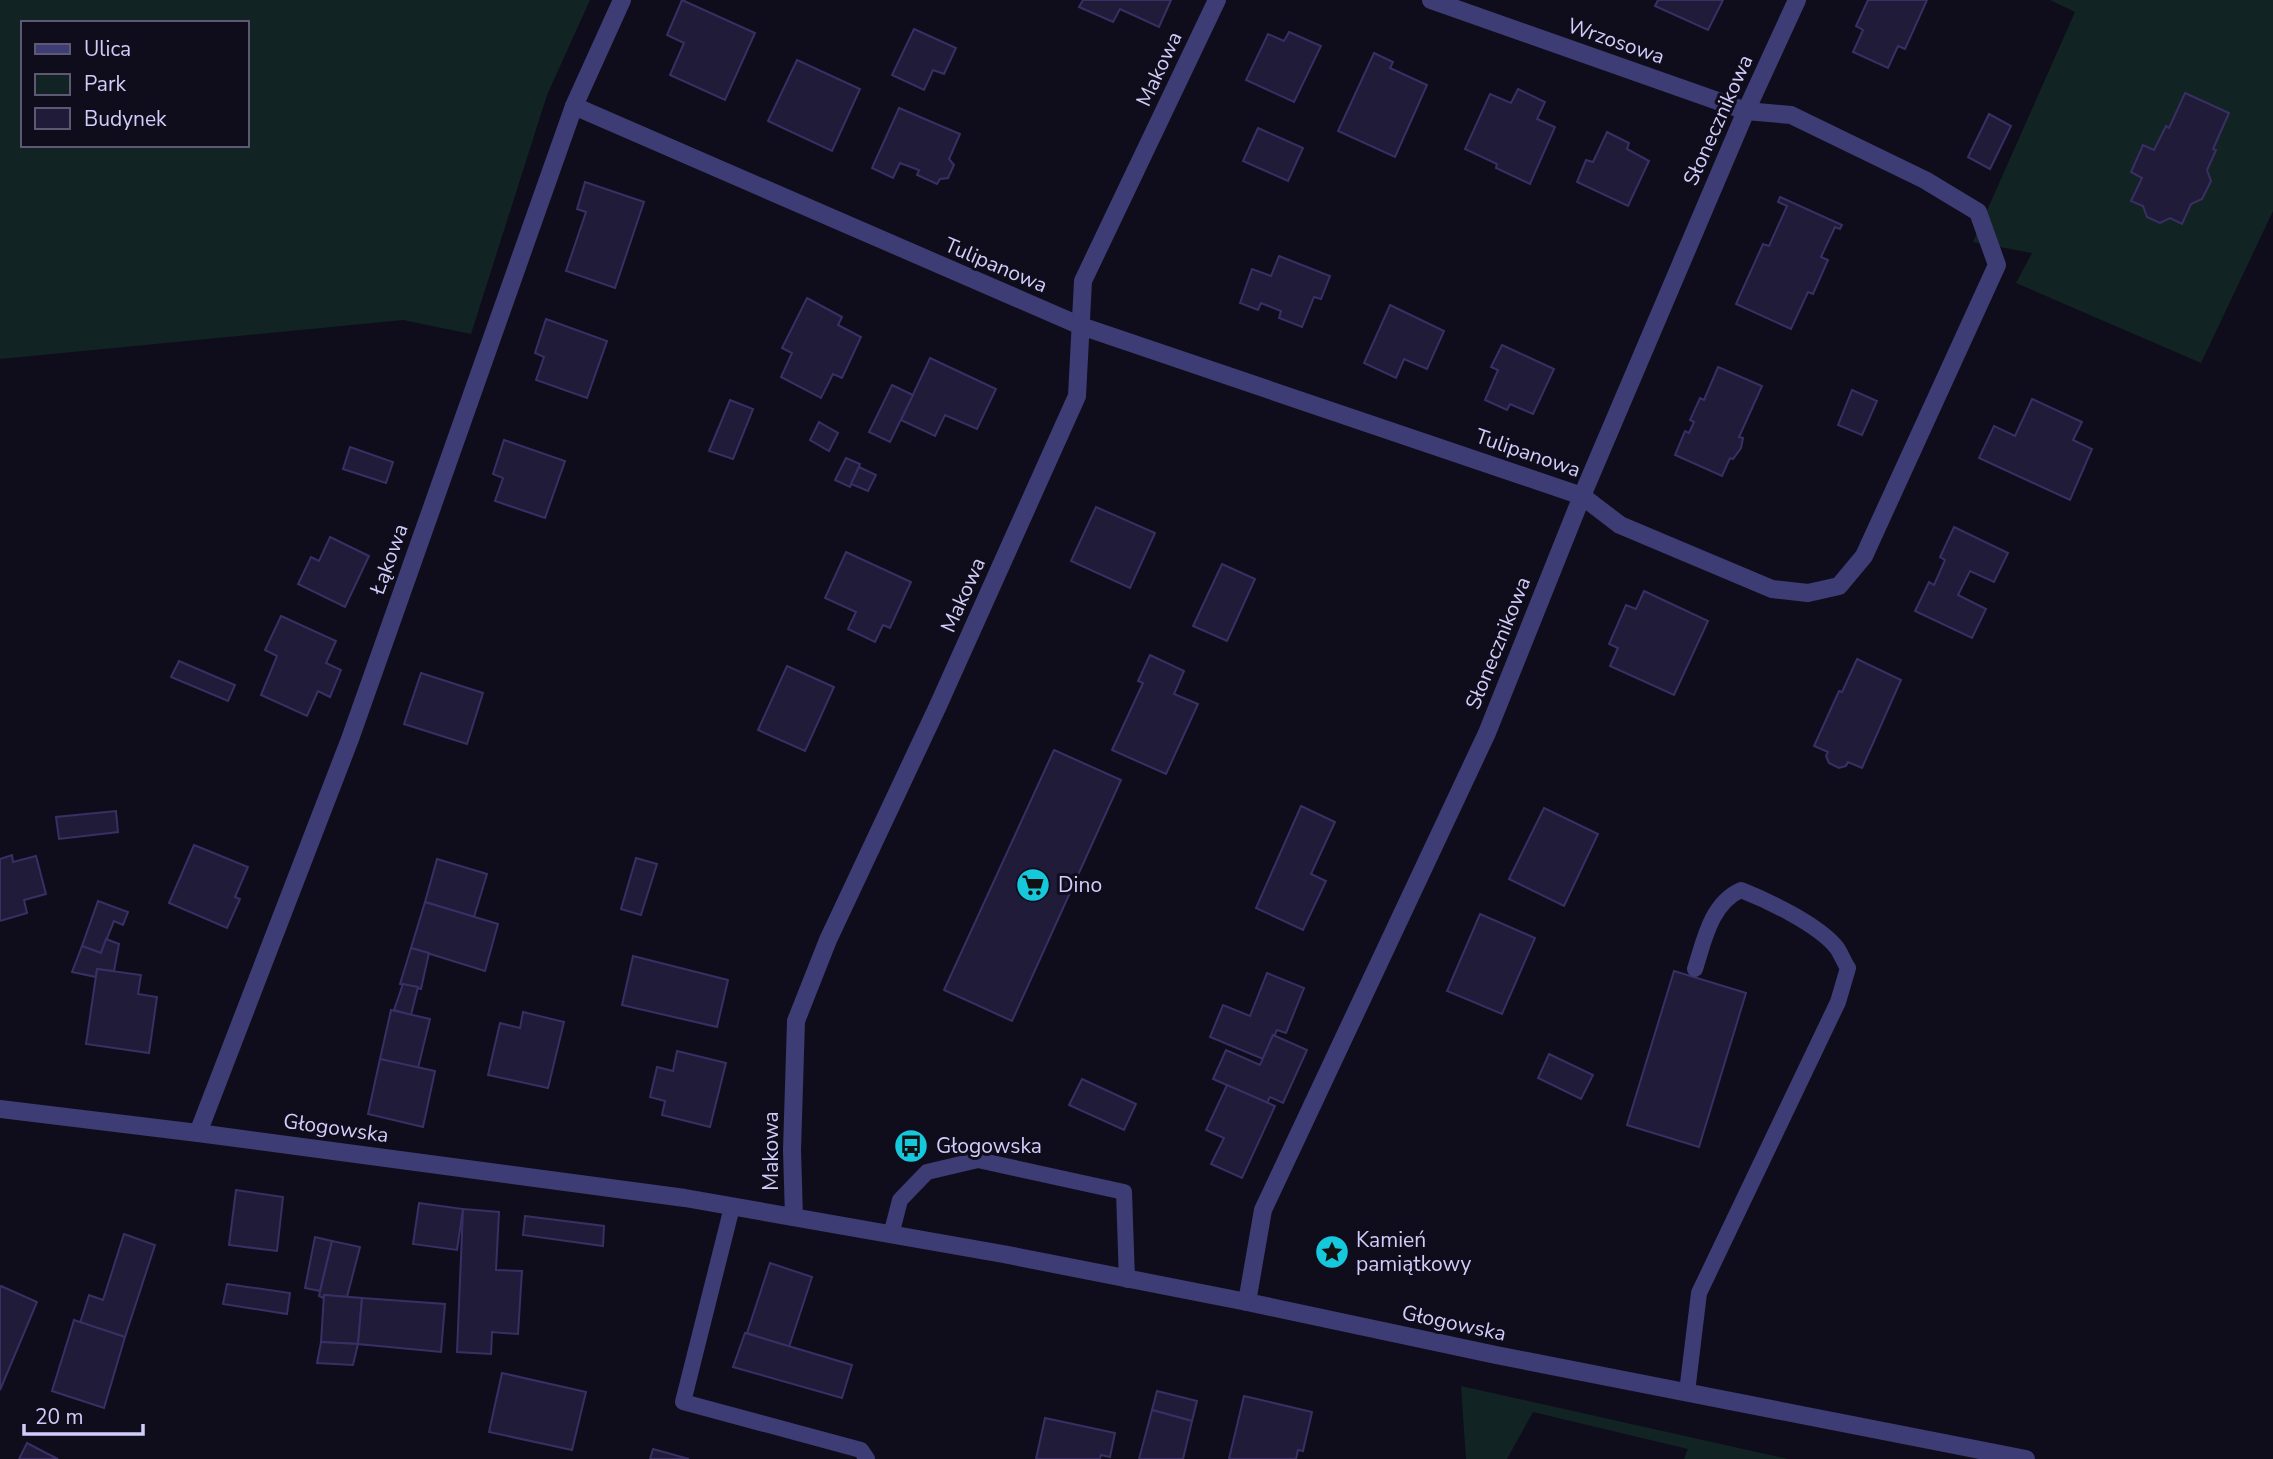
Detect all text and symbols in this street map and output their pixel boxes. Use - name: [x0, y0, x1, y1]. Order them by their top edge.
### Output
- street label: Wrzosowa: [1564, 11, 1668, 71]
- legend: [21, 21, 248, 147]
- street label: Makowa: [1130, 27, 1188, 111]
- text: Ulica: [84, 35, 131, 63]
- street label: Słonecznikowa: [1677, 50, 1759, 190]
- text: Park: [84, 70, 126, 98]
- text: Budynek: [84, 105, 167, 133]
- street label: Tulipanowa: [940, 231, 1052, 299]
- street label: Tulipanowa: [1472, 422, 1584, 484]
- street label: Łąkowa: [363, 520, 415, 599]
- street label: Makowa: [934, 553, 992, 637]
- street label: Słonecznikowa: [1459, 573, 1537, 713]
- supermarket icon: Dino: [1014, 866, 1052, 904]
- place label: Dino: [1058, 871, 1102, 899]
- street label: Głogowska: [282, 1107, 390, 1149]
- street label: Makowa: [757, 1111, 785, 1191]
- bus stop icon: Głogowska: [892, 1127, 930, 1165]
- place label: Głogowska: [936, 1132, 1042, 1160]
- place label: Kamień pamiątkowy: [1356, 1226, 1472, 1278]
- place icon: Kamień pamiątkowy: [1313, 1233, 1351, 1271]
- street label: Głogowska: [1399, 1298, 1509, 1348]
- scale bar: [24, 1392, 144, 1436]
- text: 20 m: [35, 1403, 84, 1431]

